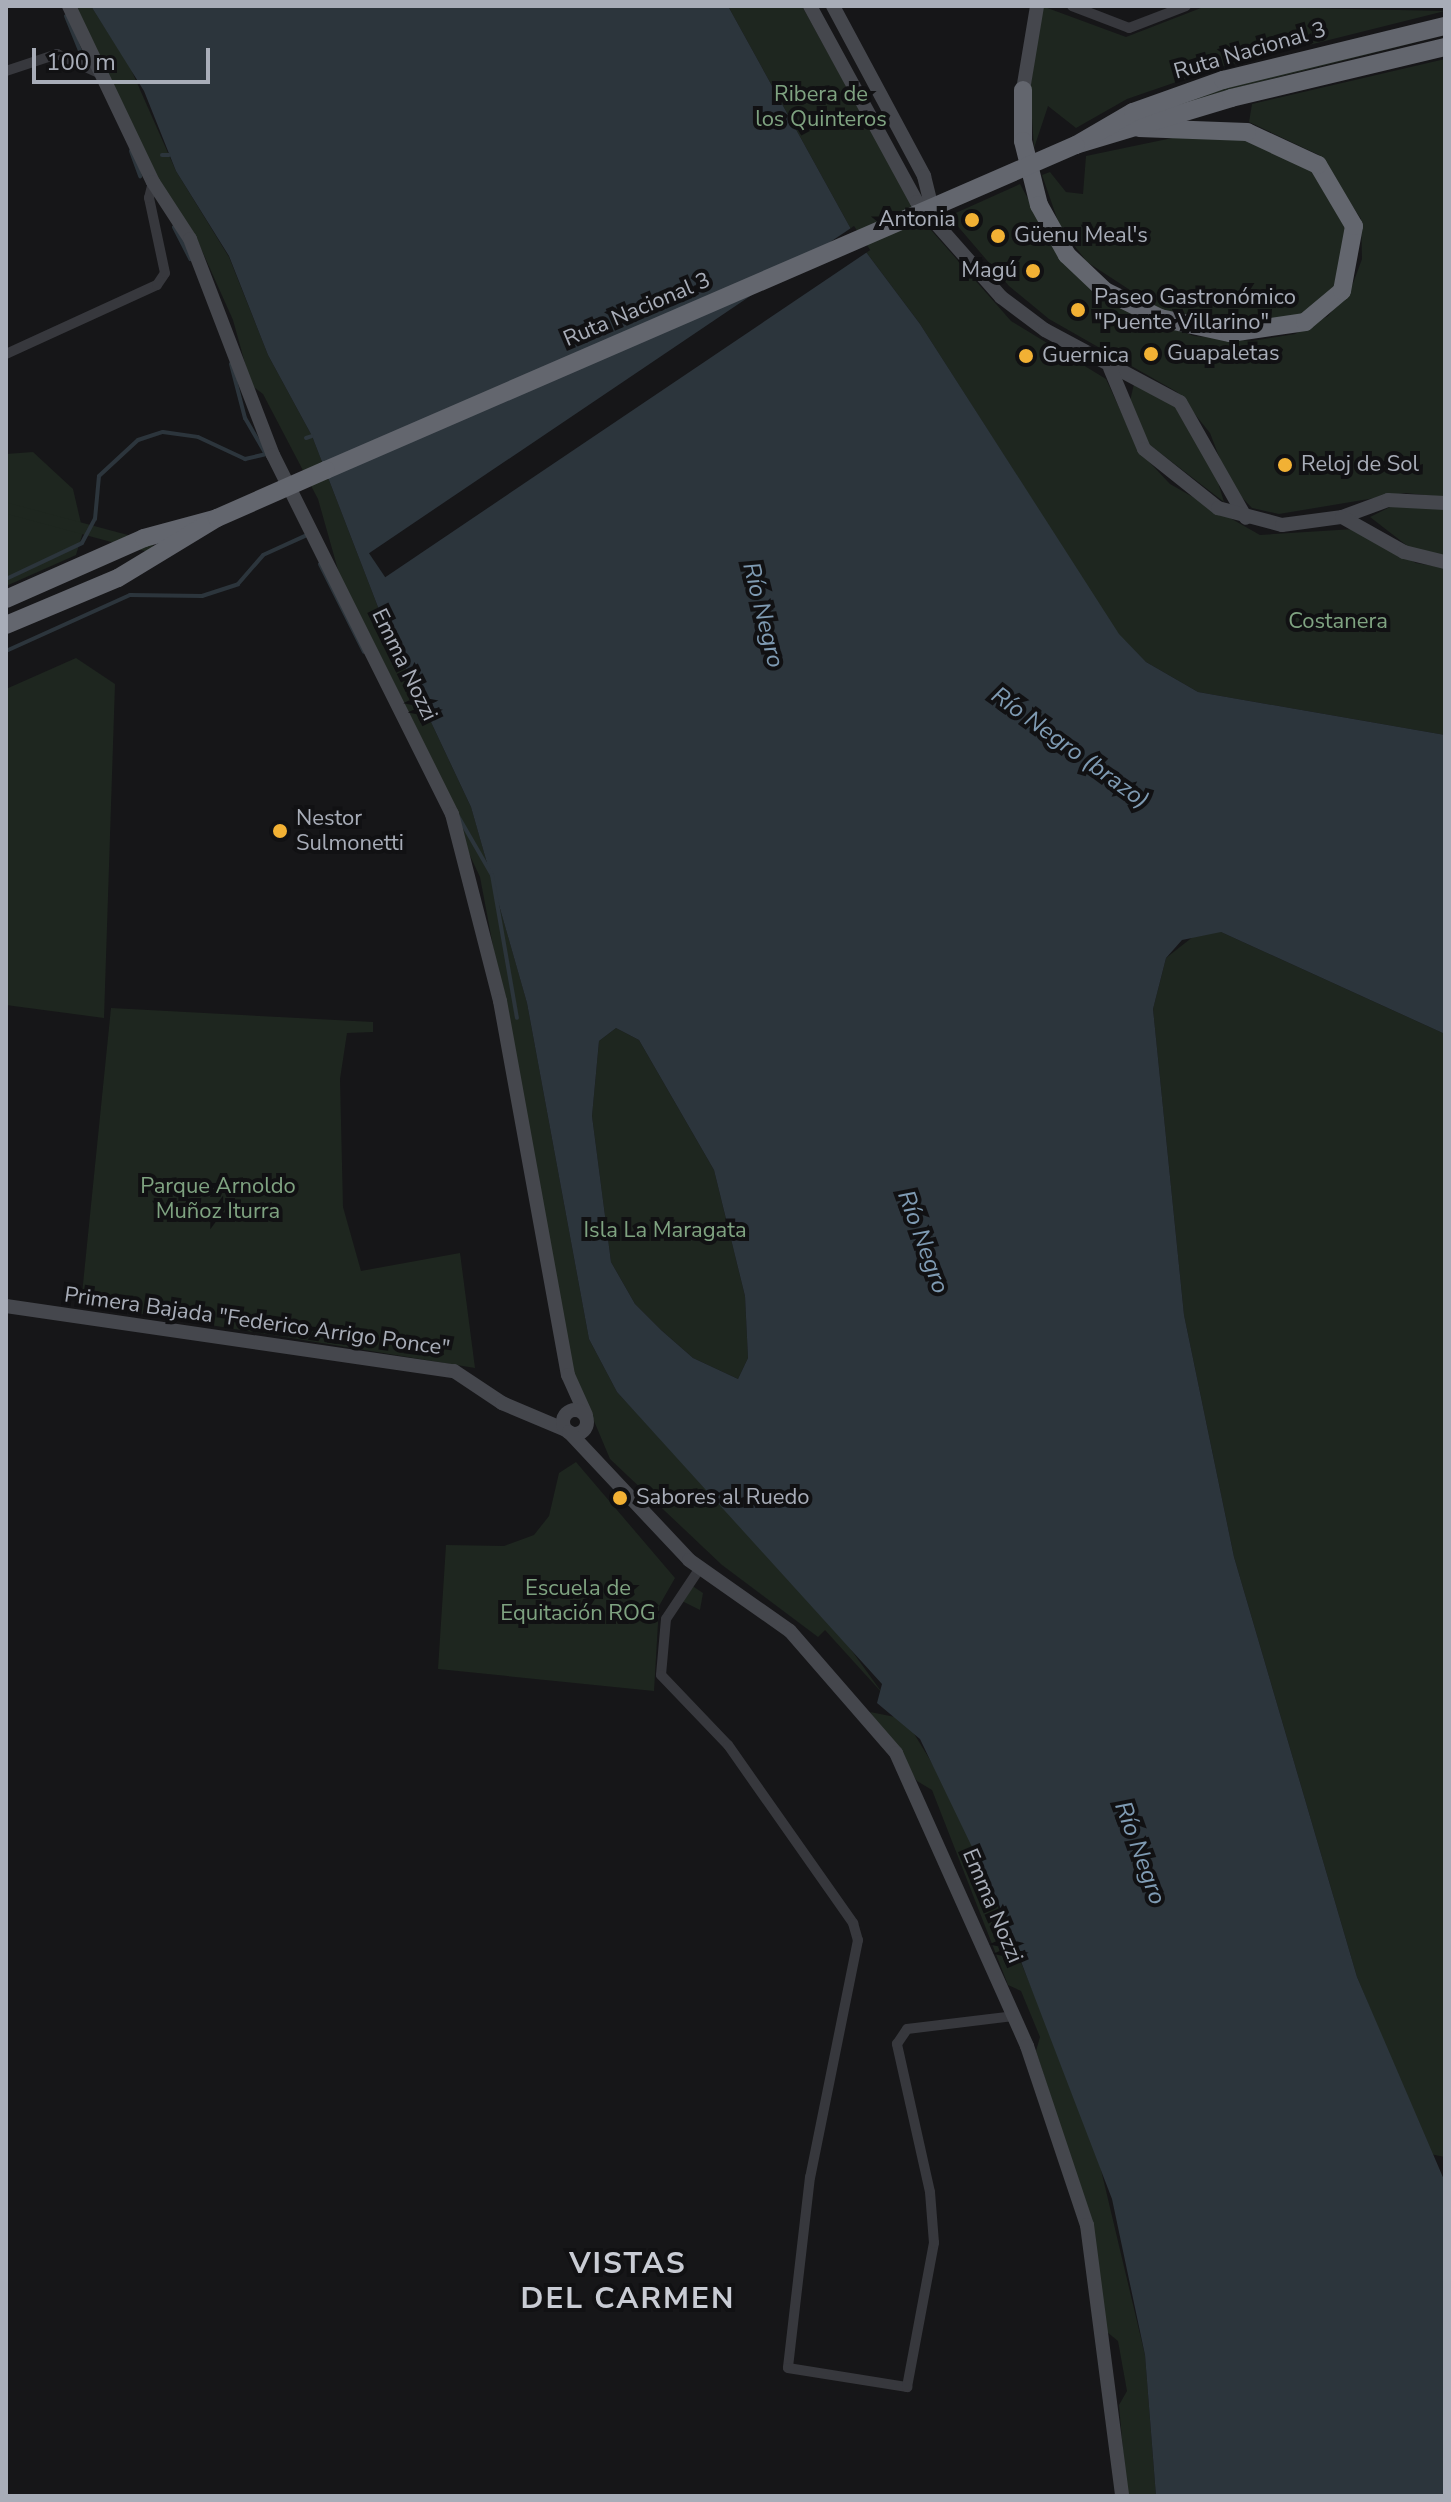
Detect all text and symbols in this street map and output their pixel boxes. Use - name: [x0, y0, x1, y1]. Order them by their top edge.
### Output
- street label: Ruta Nacional 3: [1171, 17, 1329, 85]
- scale bar: [36, 32, 214, 82]
- text: 100 m: [46, 46, 116, 78]
- park label: Ribera de los Quinteros: [755, 81, 887, 132]
- place label: Antonia: [878, 207, 956, 233]
- marker: Antonia: [963, 211, 981, 229]
- place label: Güenu Meal's: [1014, 223, 1148, 249]
- marker: Güenu Meal's: [989, 227, 1007, 245]
- place label: Magú: [961, 258, 1017, 284]
- marker: Magú: [1024, 262, 1042, 280]
- street label: Ruta Nacional 3: [560, 267, 714, 353]
- place label: Paseo Gastronómico "Puente Villarino": [1094, 284, 1296, 336]
- marker: Paseo Gastronómico "Puente Villarino": [1069, 301, 1087, 319]
- place label: Guapaletas: [1167, 341, 1279, 367]
- place label: Guernica: [1042, 343, 1129, 369]
- marker: Guapaletas: [1142, 345, 1160, 363]
- marker: Guernica: [1017, 347, 1035, 365]
- place label: Reloj de Sol: [1301, 452, 1419, 478]
- marker: Reloj de Sol: [1276, 456, 1294, 474]
- water label: Río Negro: [736, 559, 790, 671]
- street label: Emma Nozzi: [365, 605, 443, 725]
- park label: Costanera: [1288, 609, 1388, 635]
- water label: Río Negro (brazo): [985, 681, 1155, 815]
- place label: Nestor Sulmonetti: [296, 805, 404, 856]
- marker: Nestor Sulmonetti: [271, 822, 289, 840]
- park label: Parque Arnoldo Muñoz Iturra: [140, 1173, 296, 1224]
- water label: Río Negro: [891, 1187, 955, 1297]
- park label: Isla La Maragata: [583, 1218, 747, 1244]
- street label: Primera Bajada "Federico Arrigo Ponce": [62, 1282, 452, 1362]
- place label: Sabores al Ruedo: [636, 1485, 810, 1511]
- marker: Sabores al Ruedo: [611, 1489, 629, 1507]
- park label: Escuela de Equitación ROG: [500, 1575, 656, 1626]
- water label: Río Negro: [1108, 1798, 1172, 1908]
- street label: Emma Nozzi: [956, 1845, 1028, 1967]
- district label: VISTAS DEL CARMEN: [521, 2246, 735, 2316]

